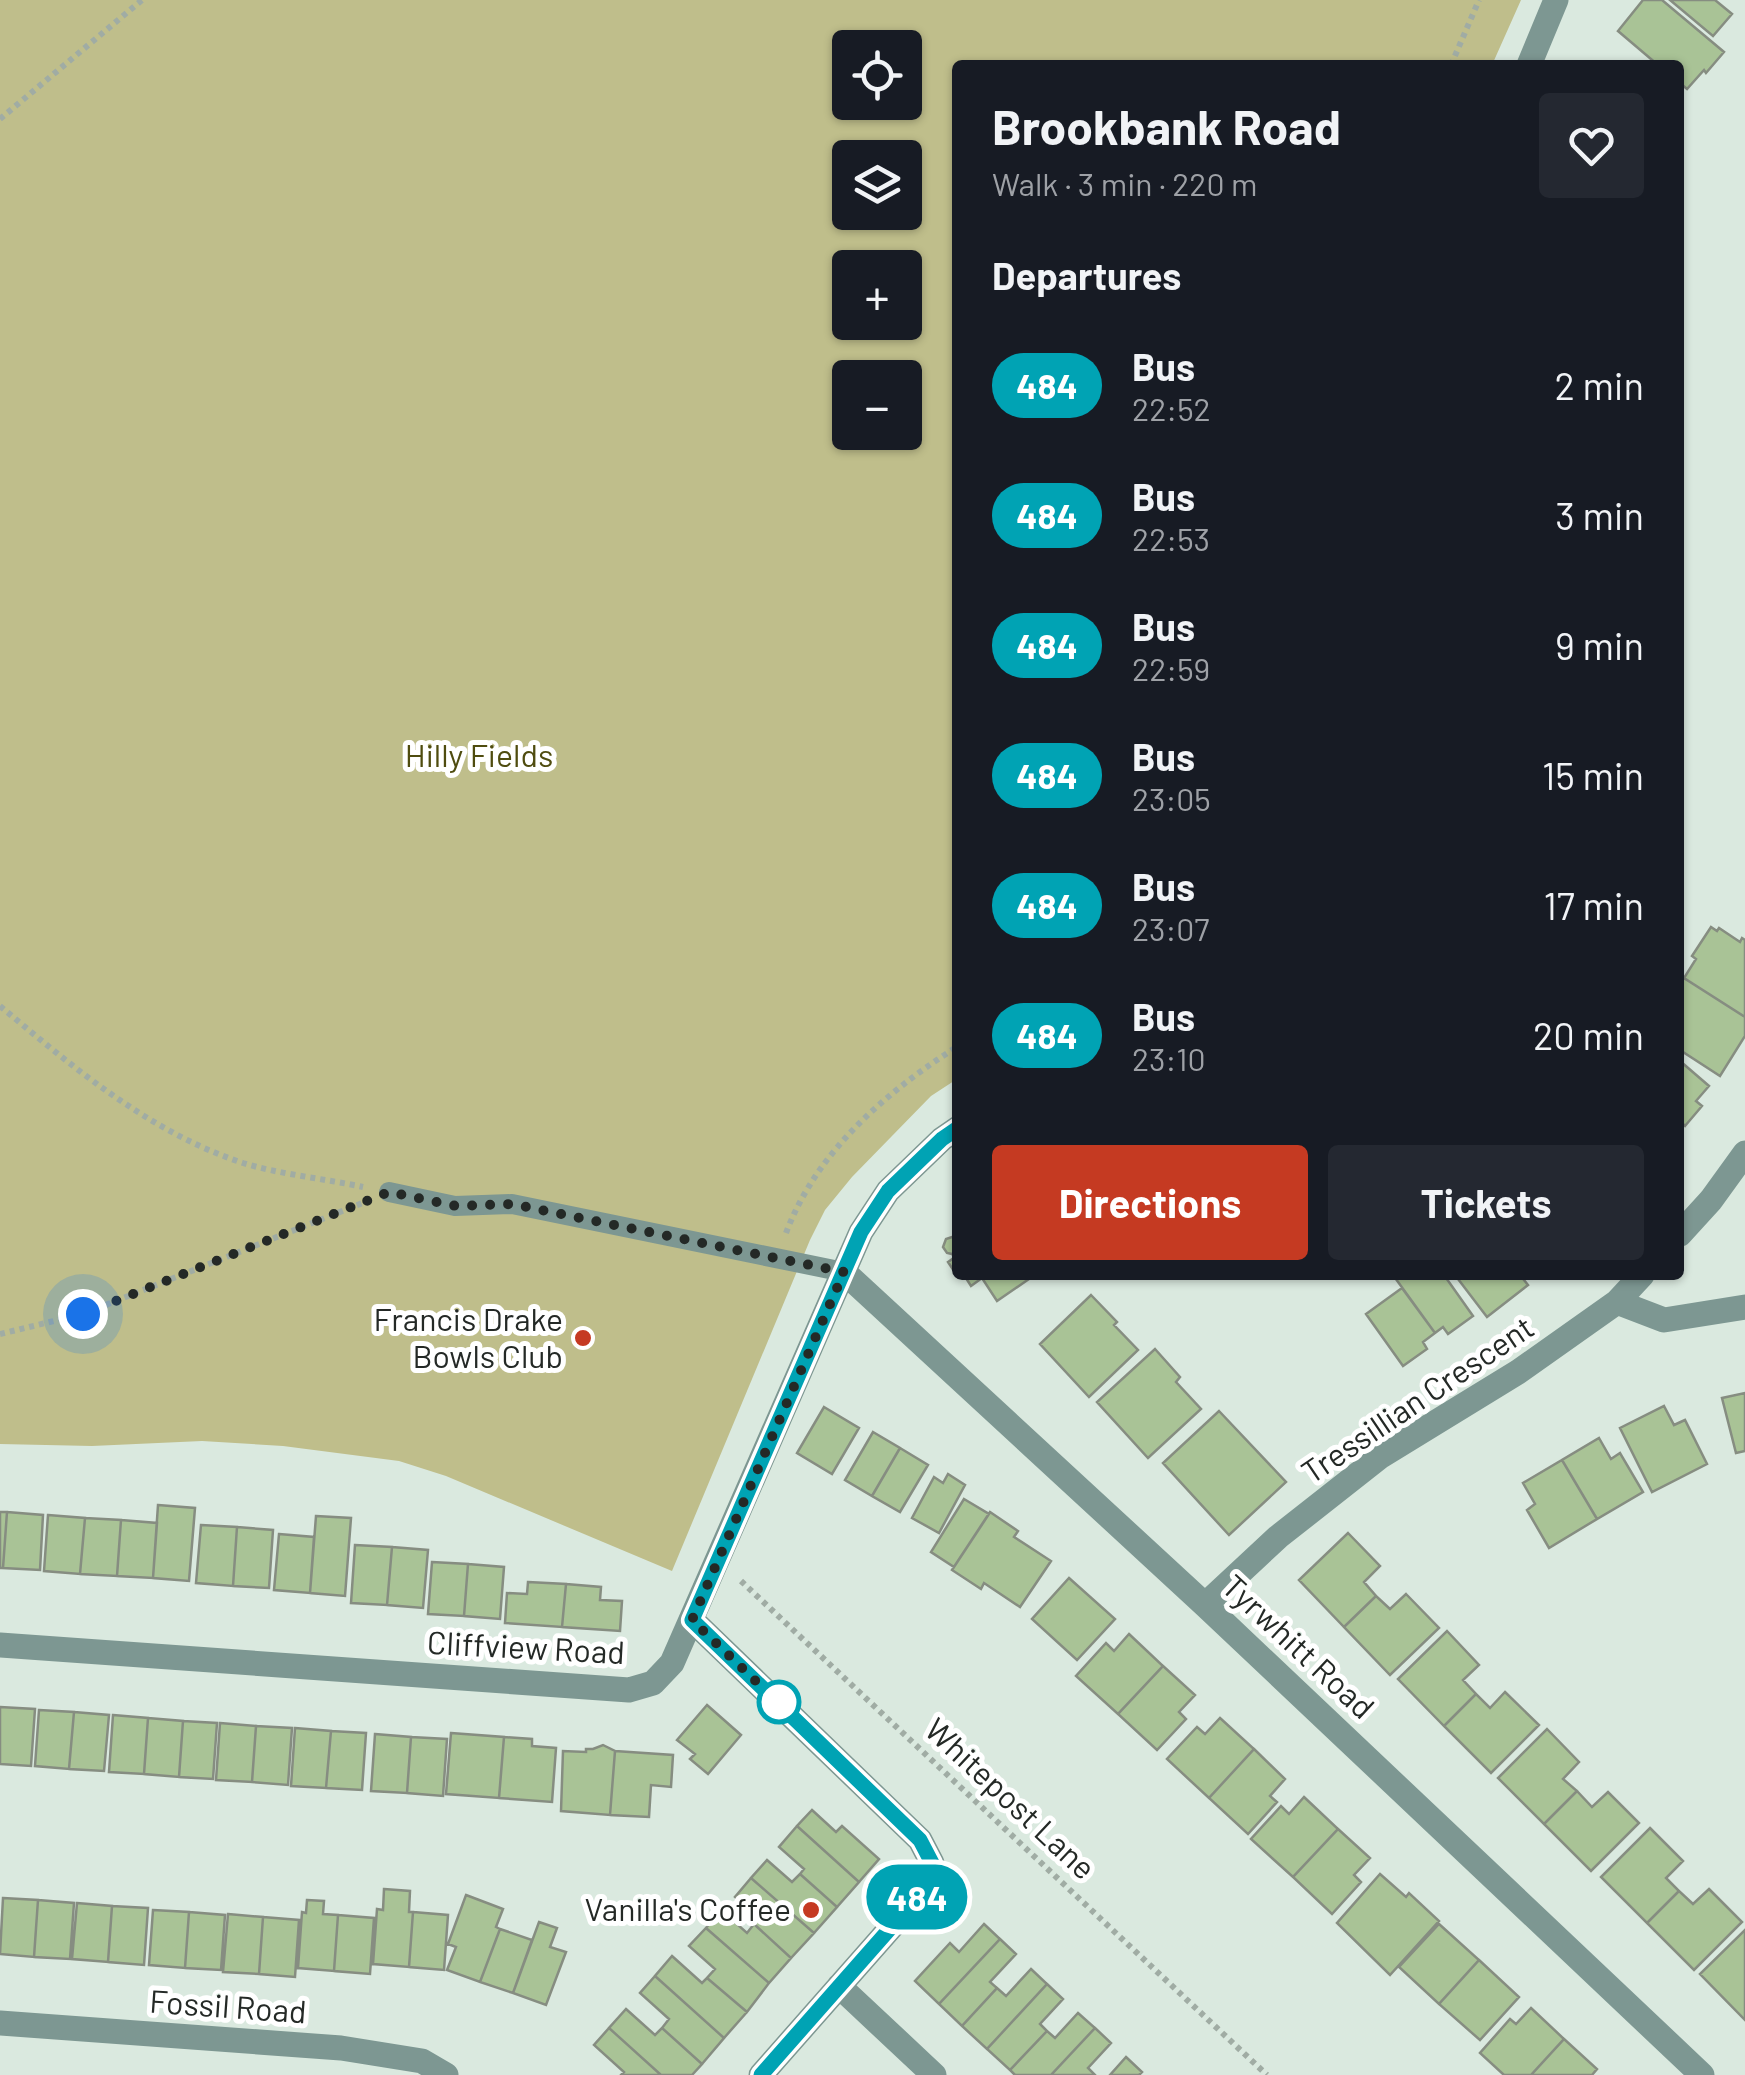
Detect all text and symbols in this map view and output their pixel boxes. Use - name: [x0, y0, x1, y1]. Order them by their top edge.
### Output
- map controls: [832, 30, 922, 450]
- button: locate: [832, 30, 922, 120]
- button: heart: [1539, 93, 1644, 198]
- text: Brookbank Road: [992, 97, 1341, 155]
- button: layers: [832, 140, 922, 230]
- text: Walk · 3 min · 220 m: [992, 164, 1257, 202]
- button: +: [832, 250, 922, 340]
- text: Departures: [992, 252, 1181, 298]
- text: Bus: [1132, 343, 1195, 389]
- button: −: [832, 360, 922, 450]
- text: 2 min: [1554, 362, 1644, 408]
- text: 484: [1016, 364, 1078, 406]
- text: 22:52: [1132, 389, 1211, 427]
- text: Bus: [1132, 473, 1195, 519]
- text: 3 min: [1555, 492, 1644, 538]
- text: 484: [1016, 494, 1078, 536]
- text: 22:53: [1132, 519, 1210, 557]
- text: Bus: [1132, 603, 1195, 649]
- text: 9 min: [1555, 622, 1644, 668]
- text: 484: [1016, 624, 1078, 666]
- text: 22:59: [1132, 649, 1210, 687]
- text: Bus: [1132, 733, 1195, 779]
- park label: Hilly Fields: [405, 735, 553, 773]
- text: 15 min: [1542, 752, 1644, 798]
- text: 484: [1016, 754, 1078, 796]
- text: 23:05: [1132, 779, 1211, 817]
- text: Bus: [1132, 863, 1195, 909]
- text: 17 min: [1544, 882, 1644, 928]
- text: 484: [1016, 884, 1078, 926]
- text: 23:07: [1132, 909, 1210, 947]
- text: Bus: [1132, 993, 1195, 1039]
- text: 20 min: [1533, 1012, 1644, 1058]
- text: 484: [1016, 1014, 1078, 1056]
- text: 23:10: [1132, 1039, 1206, 1077]
- button: Directions: [992, 1145, 1308, 1260]
- button: Tickets: [1328, 1145, 1644, 1260]
- your location: [58, 1289, 108, 1339]
- place label: Francis Drake Bowls Club: [373, 1299, 563, 1374]
- street label: Tressillian Crescent: [1294, 1307, 1540, 1490]
- marker: Francis Drake Bowls Club: [572, 1327, 594, 1349]
- street label: Tyrwhitt Road: [1216, 1566, 1383, 1725]
- street label: Cliffview Road: [426, 1622, 626, 1670]
- unlabelled marker: [758, 1681, 800, 1723]
- street label: Whitepost Lane: [918, 1709, 1104, 1886]
- line badge: 484: [860, 1864, 974, 1930]
- text: 484: [886, 1876, 948, 1918]
- place label: Vanilla's Coffee: [585, 1889, 791, 1927]
- marker: Vanilla's Coffee: [800, 1899, 822, 1921]
- street label: Fossil Road: [148, 1981, 308, 2029]

